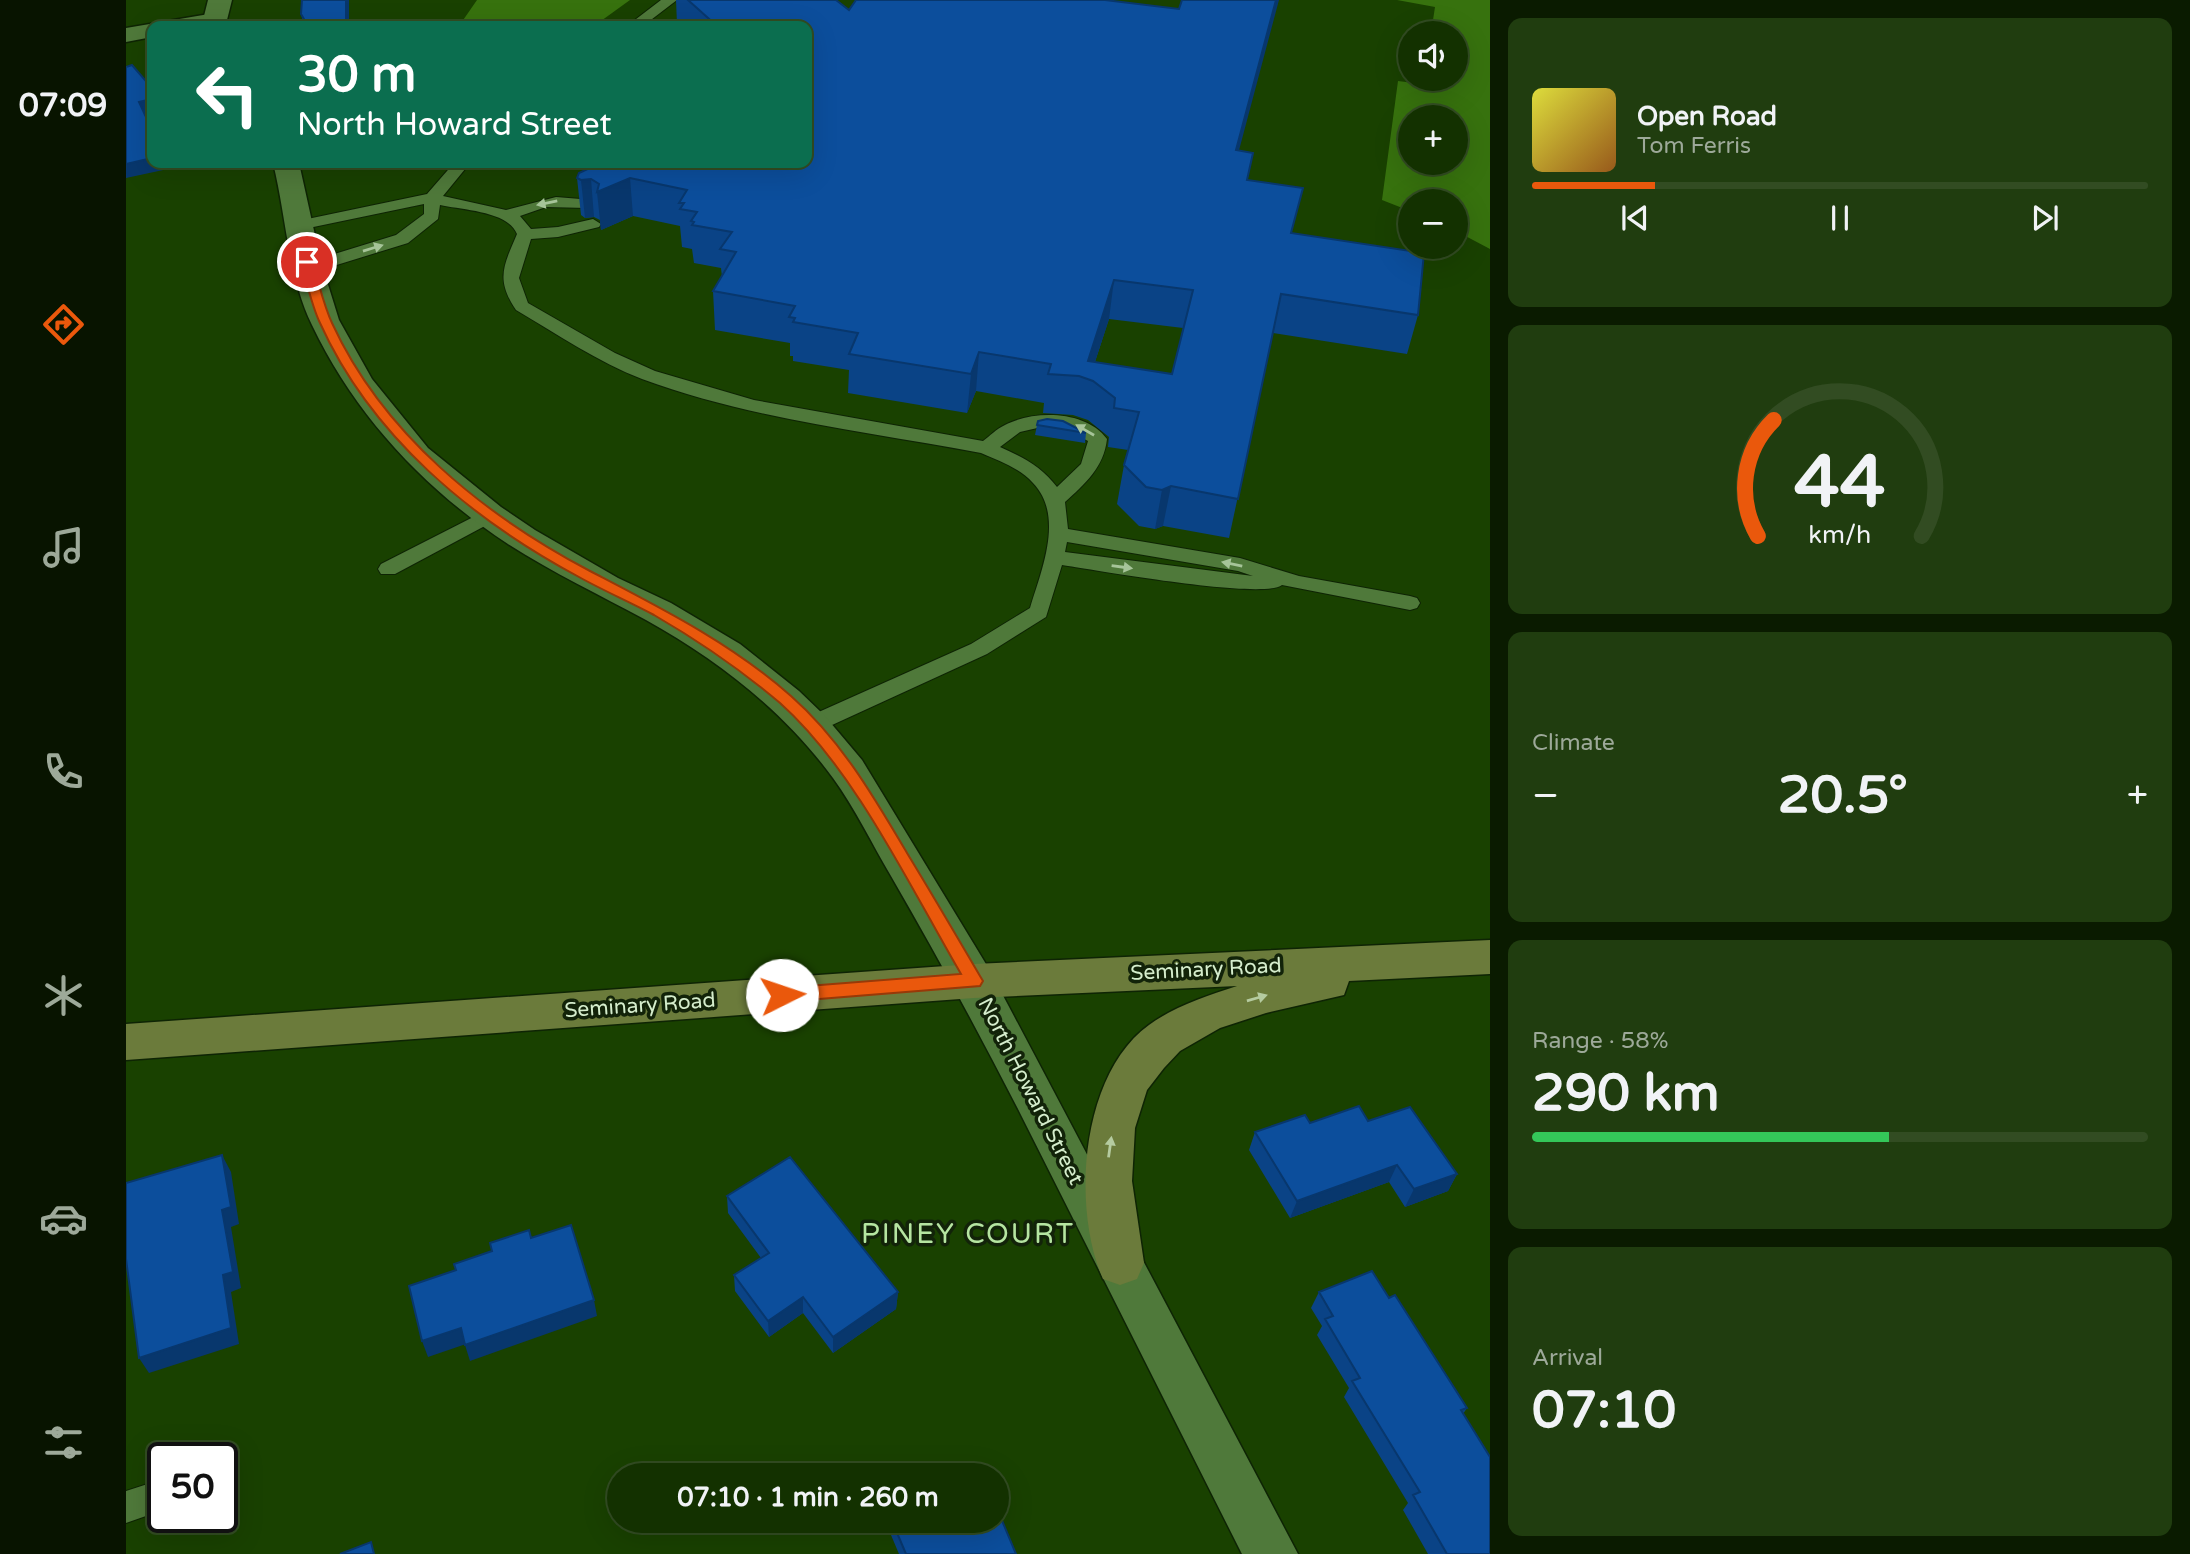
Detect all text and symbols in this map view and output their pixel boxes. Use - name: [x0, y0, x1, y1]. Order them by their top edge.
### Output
- map controls: [1398, 21, 1468, 259]
- button: sound: [1398, 21, 1468, 91]
- text: 30 m: [297, 46, 416, 105]
- icon: left: [182, 49, 273, 140]
- text: 07:09: [19, 87, 107, 125]
- text: Open Road: [1637, 101, 1777, 132]
- button: +: [1398, 105, 1468, 175]
- text: North Howard Street: [297, 106, 612, 144]
- text: Tom Ferris: [1637, 132, 1751, 160]
- button: −: [1398, 189, 1468, 259]
- one-way arrow: [535, 197, 557, 208]
- icon: previous: [1616, 199, 1654, 237]
- icon: pause: [1821, 199, 1859, 237]
- icon: next: [2026, 199, 2064, 237]
- pin: [277, 232, 337, 292]
- icon: arrive: [288, 243, 326, 281]
- one-way arrow: [363, 243, 384, 253]
- icon: directions: [39, 300, 88, 349]
- one-way arrow: [1074, 425, 1094, 437]
- text: 44: [1794, 439, 1886, 527]
- text: km/h: [1809, 520, 1871, 550]
- icon: music: [39, 523, 88, 572]
- one-way arrow: [1221, 558, 1243, 569]
- one-way arrow: [1111, 561, 1133, 572]
- text: Climate: [1532, 729, 1615, 757]
- icon: phone: [39, 747, 88, 796]
- text: 20.5°: [1778, 764, 1908, 827]
- text: −: [1532, 773, 1559, 819]
- text: +: [2127, 773, 2148, 819]
- street label: Seminary Road: [1130, 953, 1282, 986]
- position arrow: [745, 958, 819, 1032]
- icon: climate: [39, 971, 88, 1020]
- street label: Seminary Road: [564, 988, 716, 1023]
- one-way arrow: [1247, 993, 1268, 1003]
- street label: North Howard Street: [973, 994, 1089, 1189]
- text: Range · 58%: [1532, 1027, 1668, 1055]
- text: 290 km: [1532, 1062, 1720, 1125]
- one-way arrow: [1105, 1136, 1116, 1158]
- icon: car: [39, 1194, 88, 1243]
- district label: PINEY COURT: [861, 1217, 1075, 1251]
- text: Arrival: [1532, 1344, 1603, 1372]
- text: 07:10: [1532, 1379, 1676, 1442]
- icon: filters: [39, 1418, 88, 1467]
- speed limit sign: 50: [147, 1442, 238, 1533]
- text: 07:10 · 1 min · 260 m: [677, 1482, 939, 1513]

